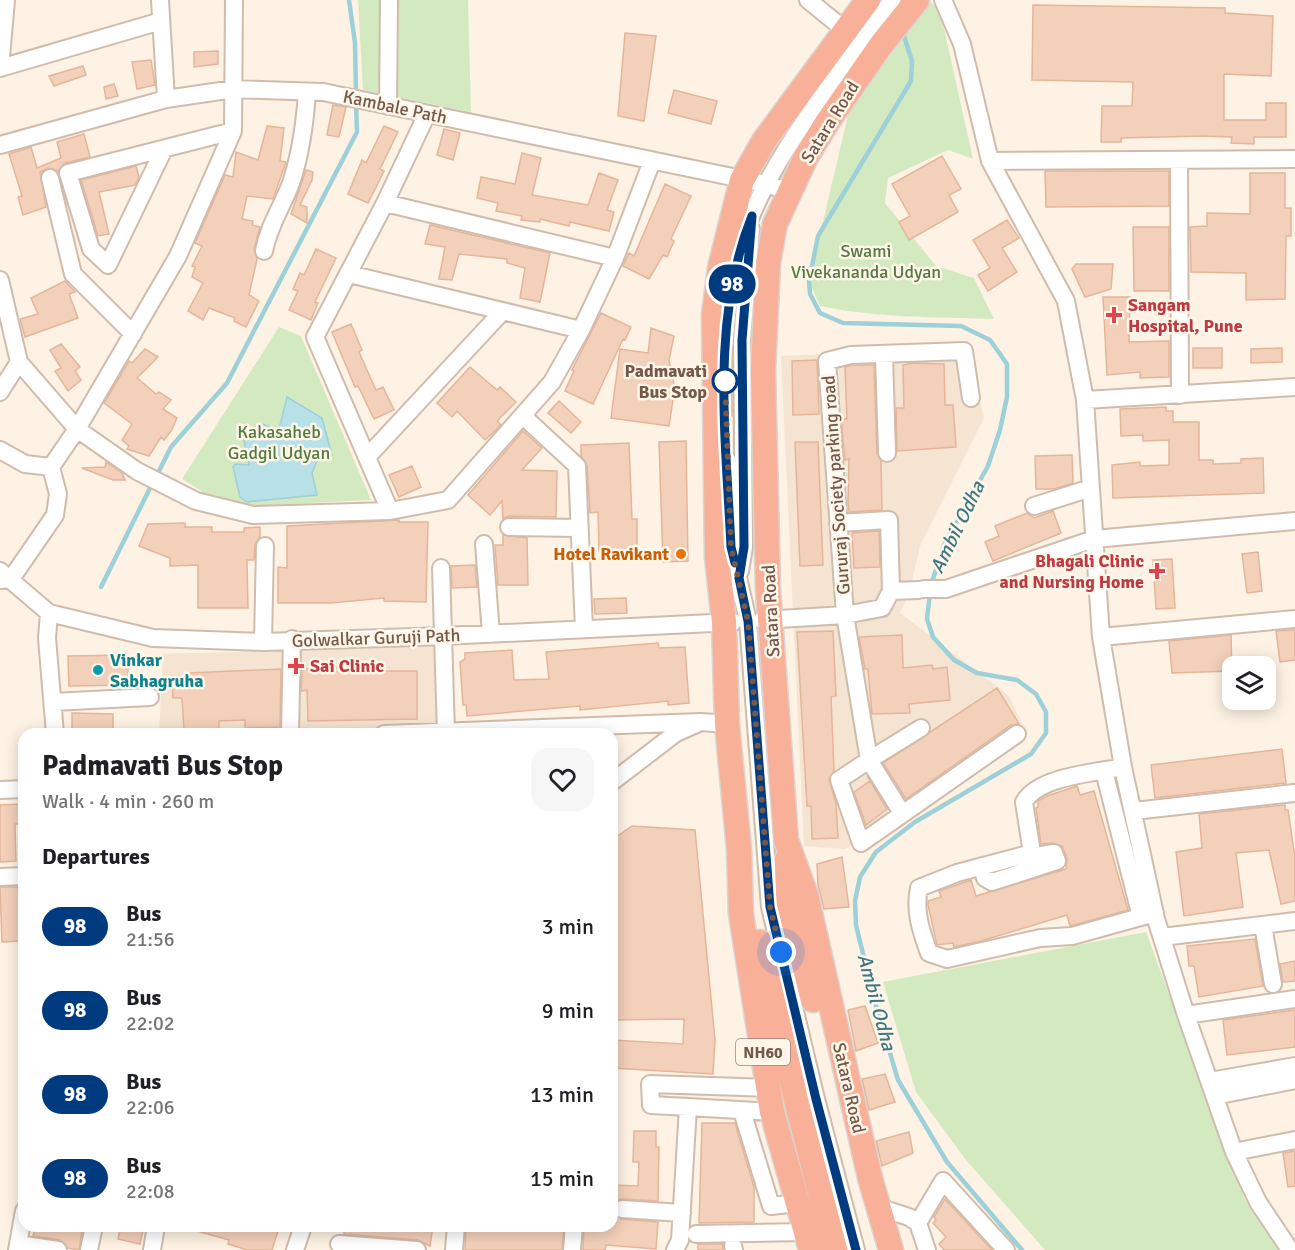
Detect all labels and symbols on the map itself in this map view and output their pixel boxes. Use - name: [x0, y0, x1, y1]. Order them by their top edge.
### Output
- street label: Satara Road: [796, 77, 864, 167]
- street label: Kambale Path: [341, 85, 449, 129]
- park label: Swami Vivekananda Udyan: [791, 240, 941, 283]
- line badge: 98: [705, 264, 759, 304]
- place label: Sangam Hospital, Pune: [1128, 294, 1243, 337]
- marker: Sangam Hospital, Pune: [1105, 306, 1123, 324]
- place label: Padmavati Bus Stop: [625, 360, 707, 403]
- marker: Padmavati Bus Stop: [712, 368, 738, 394]
- street label: Gururaj Society parking road: [817, 375, 855, 595]
- park label: Kakasaheb Gadgil Udyan: [228, 421, 330, 464]
- water label: Ambil Odha: [924, 476, 991, 577]
- place label: Hotel Ravikant: [553, 543, 669, 565]
- marker: Hotel Ravikant: [674, 547, 688, 561]
- place label: Bhagali Clinic and Nursing Home: [1000, 550, 1144, 593]
- marker: Bhagali Clinic and Nursing Home: [1148, 562, 1166, 580]
- street label: Satara Road: [758, 564, 784, 658]
- street label: Golwalkar Guruji Path: [291, 624, 461, 652]
- place label: Vinkar Sabhagruha: [110, 649, 204, 692]
- place label: Sai Clinic: [310, 655, 385, 677]
- marker: Sai Clinic: [287, 657, 305, 675]
- marker: Vinkar Sabhagruha: [91, 663, 105, 677]
- your location: [766, 937, 796, 967]
- water label: Ambil Odha: [852, 951, 902, 1054]
- road number: NH60: [736, 1039, 790, 1065]
- street label: Satara Road: [828, 1040, 870, 1136]

